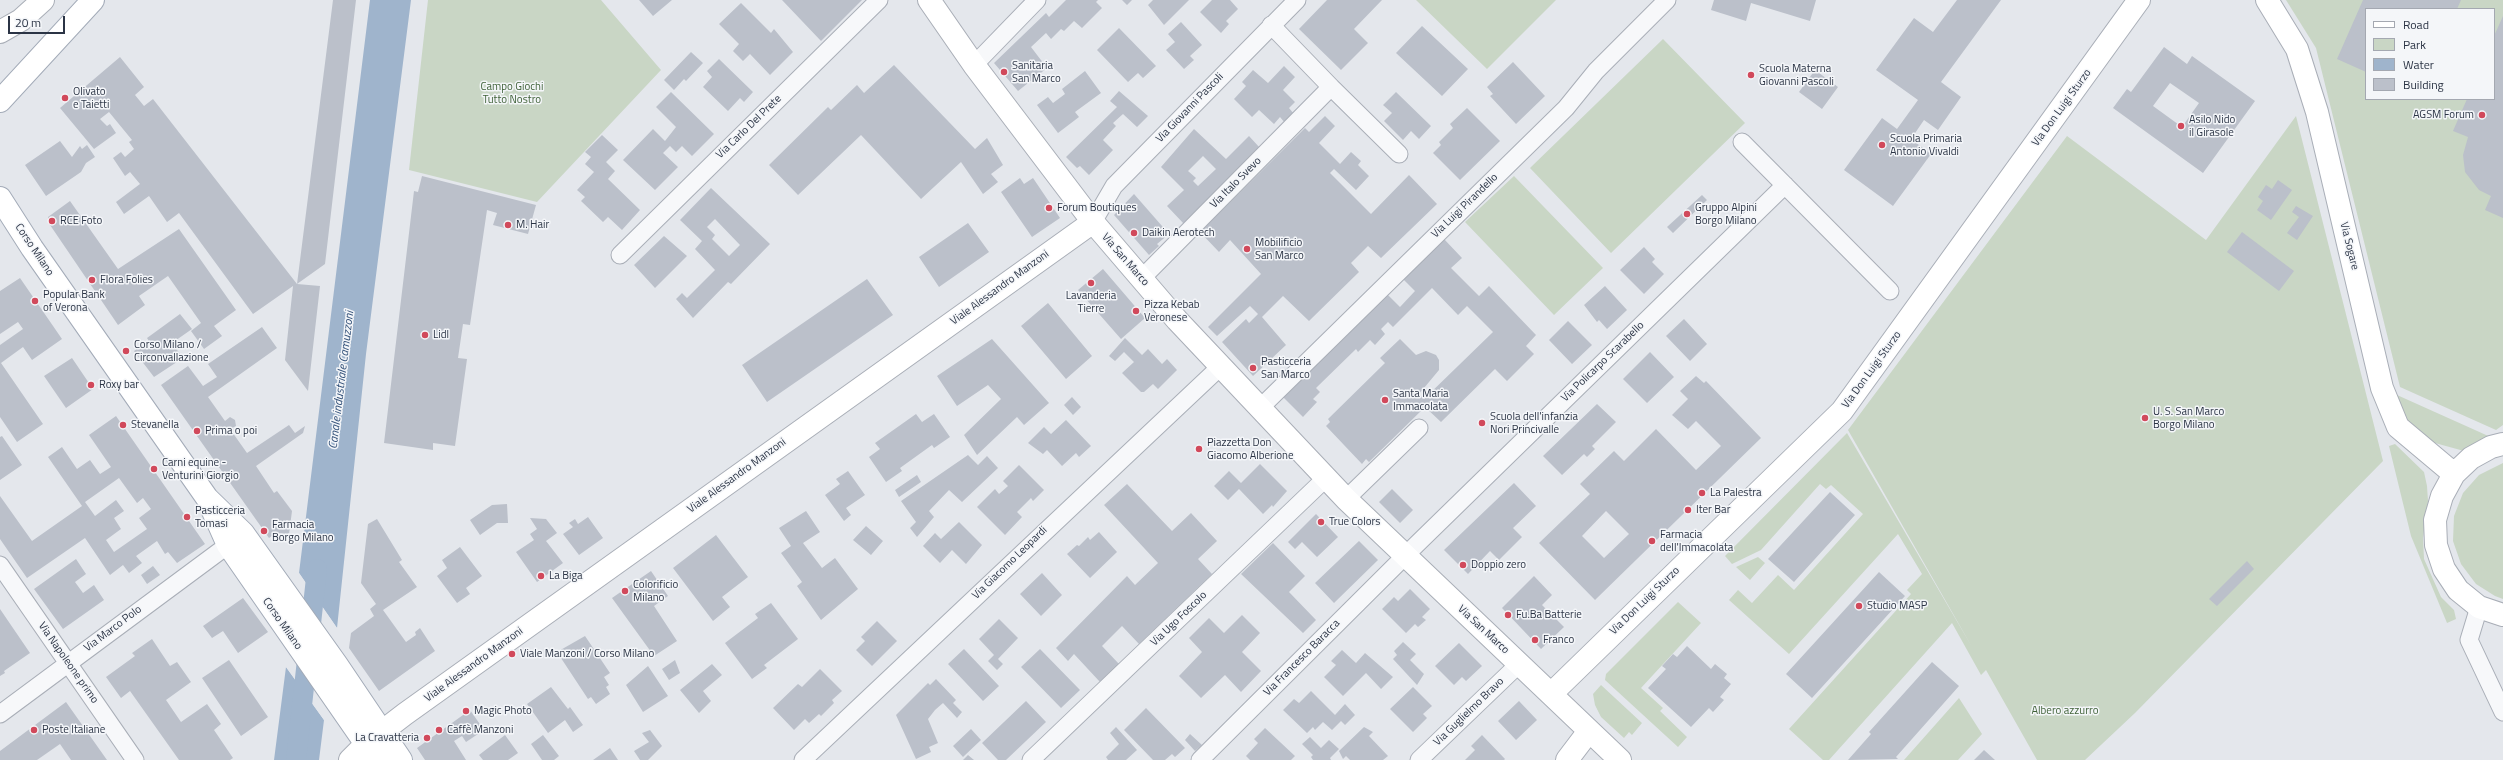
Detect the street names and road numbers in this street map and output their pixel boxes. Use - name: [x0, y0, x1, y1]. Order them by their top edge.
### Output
- street label: Via Don Luigi Sturzo: [2030, 67, 2094, 149]
- street label: Via Giovanni Pascoli: [1153, 70, 1227, 146]
- street label: Via Carlo Del Prete: [714, 93, 784, 161]
- street label: Via Italo Svevo: [1208, 155, 1264, 211]
- street label: Via Luigi Pirandello: [1429, 171, 1501, 241]
- street label: Corso Milano: [12, 221, 56, 279]
- street label: Via Sogare: [2337, 221, 2361, 271]
- street label: Via San Marco: [1099, 231, 1151, 289]
- street label: Viale Alessandro Manzoni: [948, 248, 1052, 328]
- street label: Via Policarpo Scarabello: [1559, 319, 1647, 405]
- street label: Via Don Luigi Sturzo: [1840, 329, 1904, 411]
- street label: Viale Alessandro Manzoni: [685, 436, 789, 516]
- street label: Via Giacomo Leopardi: [970, 524, 1050, 602]
- street label: Via Don Luigi Sturzo: [1607, 564, 1683, 638]
- street label: Via Ugo Foscolo: [1148, 589, 1210, 649]
- street label: Corso Milano: [259, 596, 305, 652]
- street label: Via Marco Polo: [82, 603, 144, 655]
- street label: Via San Marco: [1455, 603, 1511, 657]
- street label: Via Francesco Baracca: [1261, 617, 1343, 699]
- street label: Via Napoleone primo: [35, 620, 101, 706]
- street label: Viale Alessandro Manzoni: [422, 625, 526, 705]
- street label: Via Guglielmo Bravo: [1431, 675, 1507, 749]

